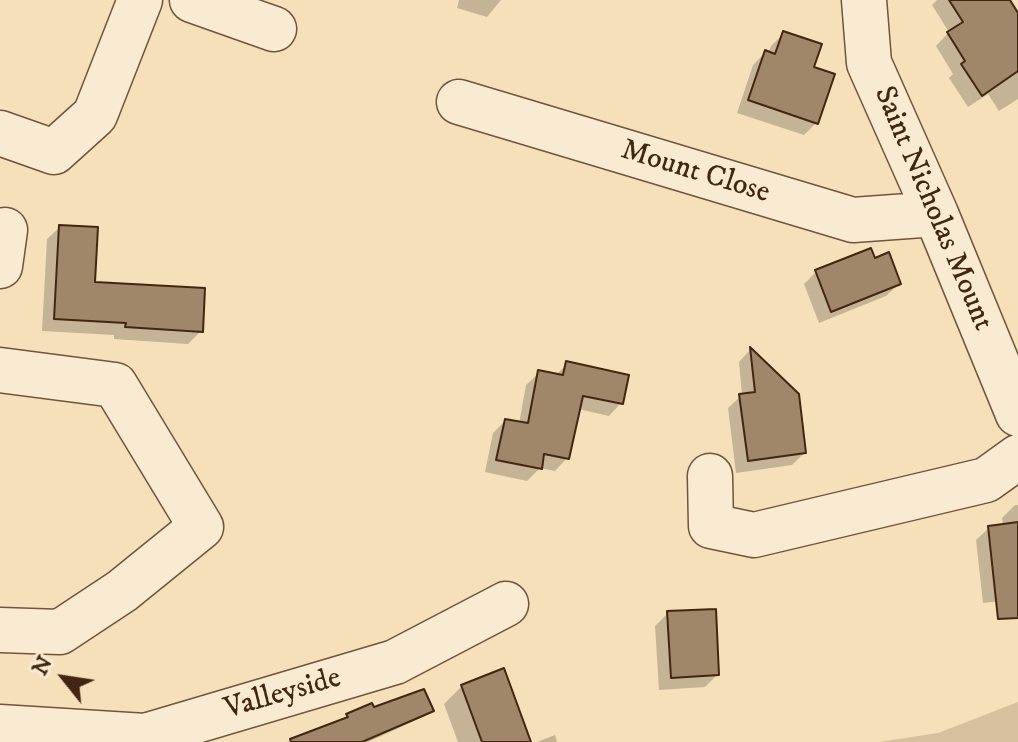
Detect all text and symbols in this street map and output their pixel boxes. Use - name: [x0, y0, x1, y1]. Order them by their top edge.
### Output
- street label: Saint Nicholas Mount: [864, 81, 1000, 337]
- street label: Mount Close: [616, 133, 774, 213]
- north arrow: [24, 638, 104, 718]
- text: N: [27, 651, 59, 680]
- street label: Valleyside: [221, 661, 345, 729]

